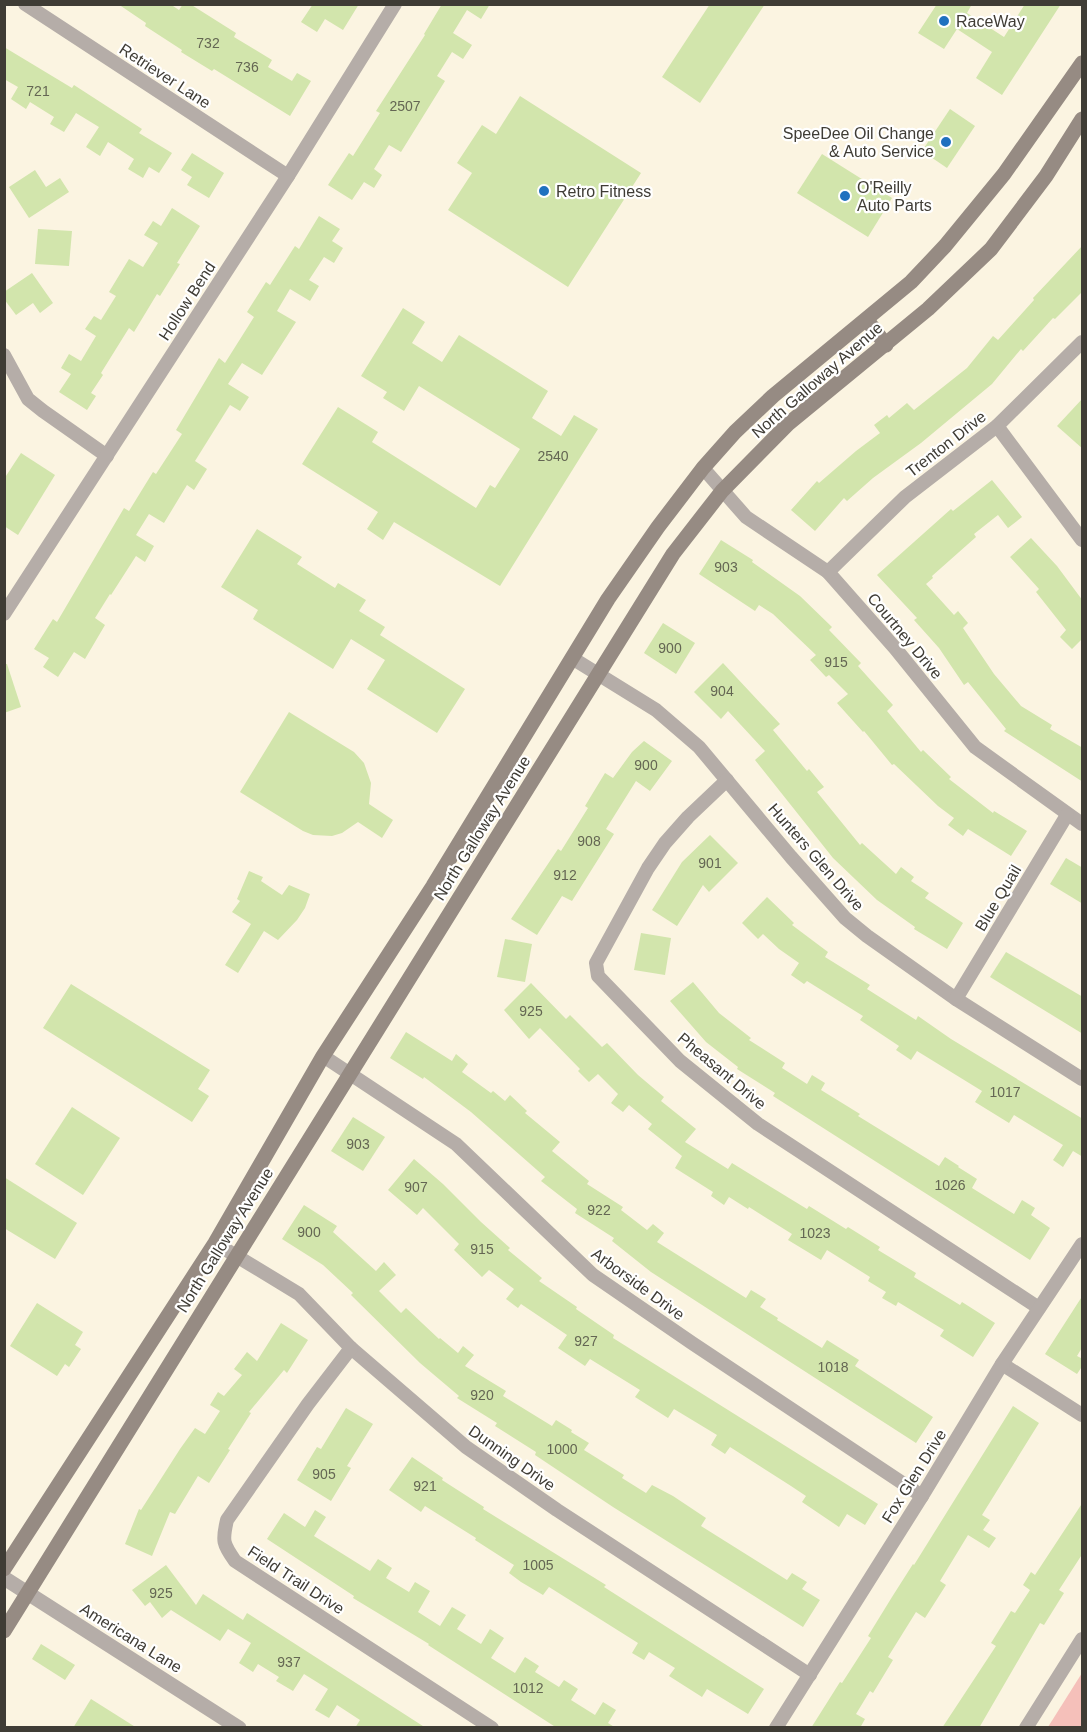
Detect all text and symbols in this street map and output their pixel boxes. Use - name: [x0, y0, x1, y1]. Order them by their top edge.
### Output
- place label: RaceWay: [956, 13, 1025, 30]
- marker: RaceWay: [937, 14, 951, 28]
- house number: 732: [196, 35, 220, 51]
- street label: Retriever Lane: [116, 40, 214, 112]
- house number: 736: [235, 59, 259, 75]
- house number: 721: [26, 83, 50, 99]
- house number: 2507: [389, 98, 421, 114]
- place label: SpeeDee Oil Change & Auto Service: [783, 125, 934, 160]
- marker: SpeeDee Oil Change & Auto Service: [939, 135, 953, 149]
- place label: O'Reilly Auto Parts: [857, 179, 932, 214]
- place label: Retro Fitness: [556, 183, 651, 200]
- marker: Retro Fitness: [537, 184, 551, 198]
- marker: O'Reilly Auto Parts: [838, 189, 852, 203]
- street label: Hollow Bend: [155, 259, 219, 343]
- street label: North Galloway Avenue: [748, 319, 886, 441]
- street label: Trenton Drive: [903, 408, 989, 480]
- house number: 2540: [537, 448, 569, 464]
- house number: 903: [714, 559, 738, 575]
- street label: Courtney Drive: [864, 590, 946, 682]
- house number: 900: [658, 640, 682, 656]
- house number: 915: [824, 654, 848, 670]
- house number: 904: [710, 683, 734, 699]
- street label: North Galloway Avenue: [431, 753, 533, 903]
- house number: 900: [634, 757, 658, 773]
- street label: Hunters Glen Drive: [765, 800, 867, 914]
- house number: 908: [577, 833, 601, 849]
- house number: 901: [698, 855, 722, 871]
- street label: Blue Quail: [972, 862, 1024, 934]
- house number: 912: [553, 867, 577, 883]
- house number: 925: [519, 1003, 543, 1019]
- street label: Pheasant Drive: [675, 1029, 769, 1113]
- house number: 1017: [989, 1084, 1021, 1100]
- house number: 903: [346, 1136, 370, 1152]
- street label: North Galloway Avenue: [174, 1165, 276, 1315]
- house number: 1026: [934, 1177, 966, 1193]
- house number: 907: [404, 1179, 428, 1195]
- house number: 922: [587, 1202, 611, 1218]
- house number: 900: [297, 1224, 321, 1240]
- house number: 1023: [799, 1225, 831, 1241]
- house number: 915: [470, 1241, 494, 1257]
- street label: Arborside Drive: [588, 1245, 688, 1323]
- house number: 927: [574, 1333, 598, 1349]
- house number: 1018: [817, 1359, 849, 1375]
- house number: 920: [470, 1387, 494, 1403]
- street label: Dunning Drive: [466, 1422, 558, 1494]
- street label: Fox Glen Drive: [879, 1426, 950, 1526]
- house number: 1000: [546, 1441, 578, 1457]
- house number: 905: [312, 1466, 336, 1482]
- house number: 921: [413, 1478, 437, 1494]
- street label: Field Trail Drive: [245, 1543, 347, 1617]
- house number: 1005: [522, 1557, 554, 1573]
- house number: 925: [149, 1585, 173, 1601]
- street label: Americana Lane: [77, 1600, 185, 1676]
- house number: 937: [277, 1654, 301, 1670]
- house number: 1012: [512, 1680, 544, 1696]

